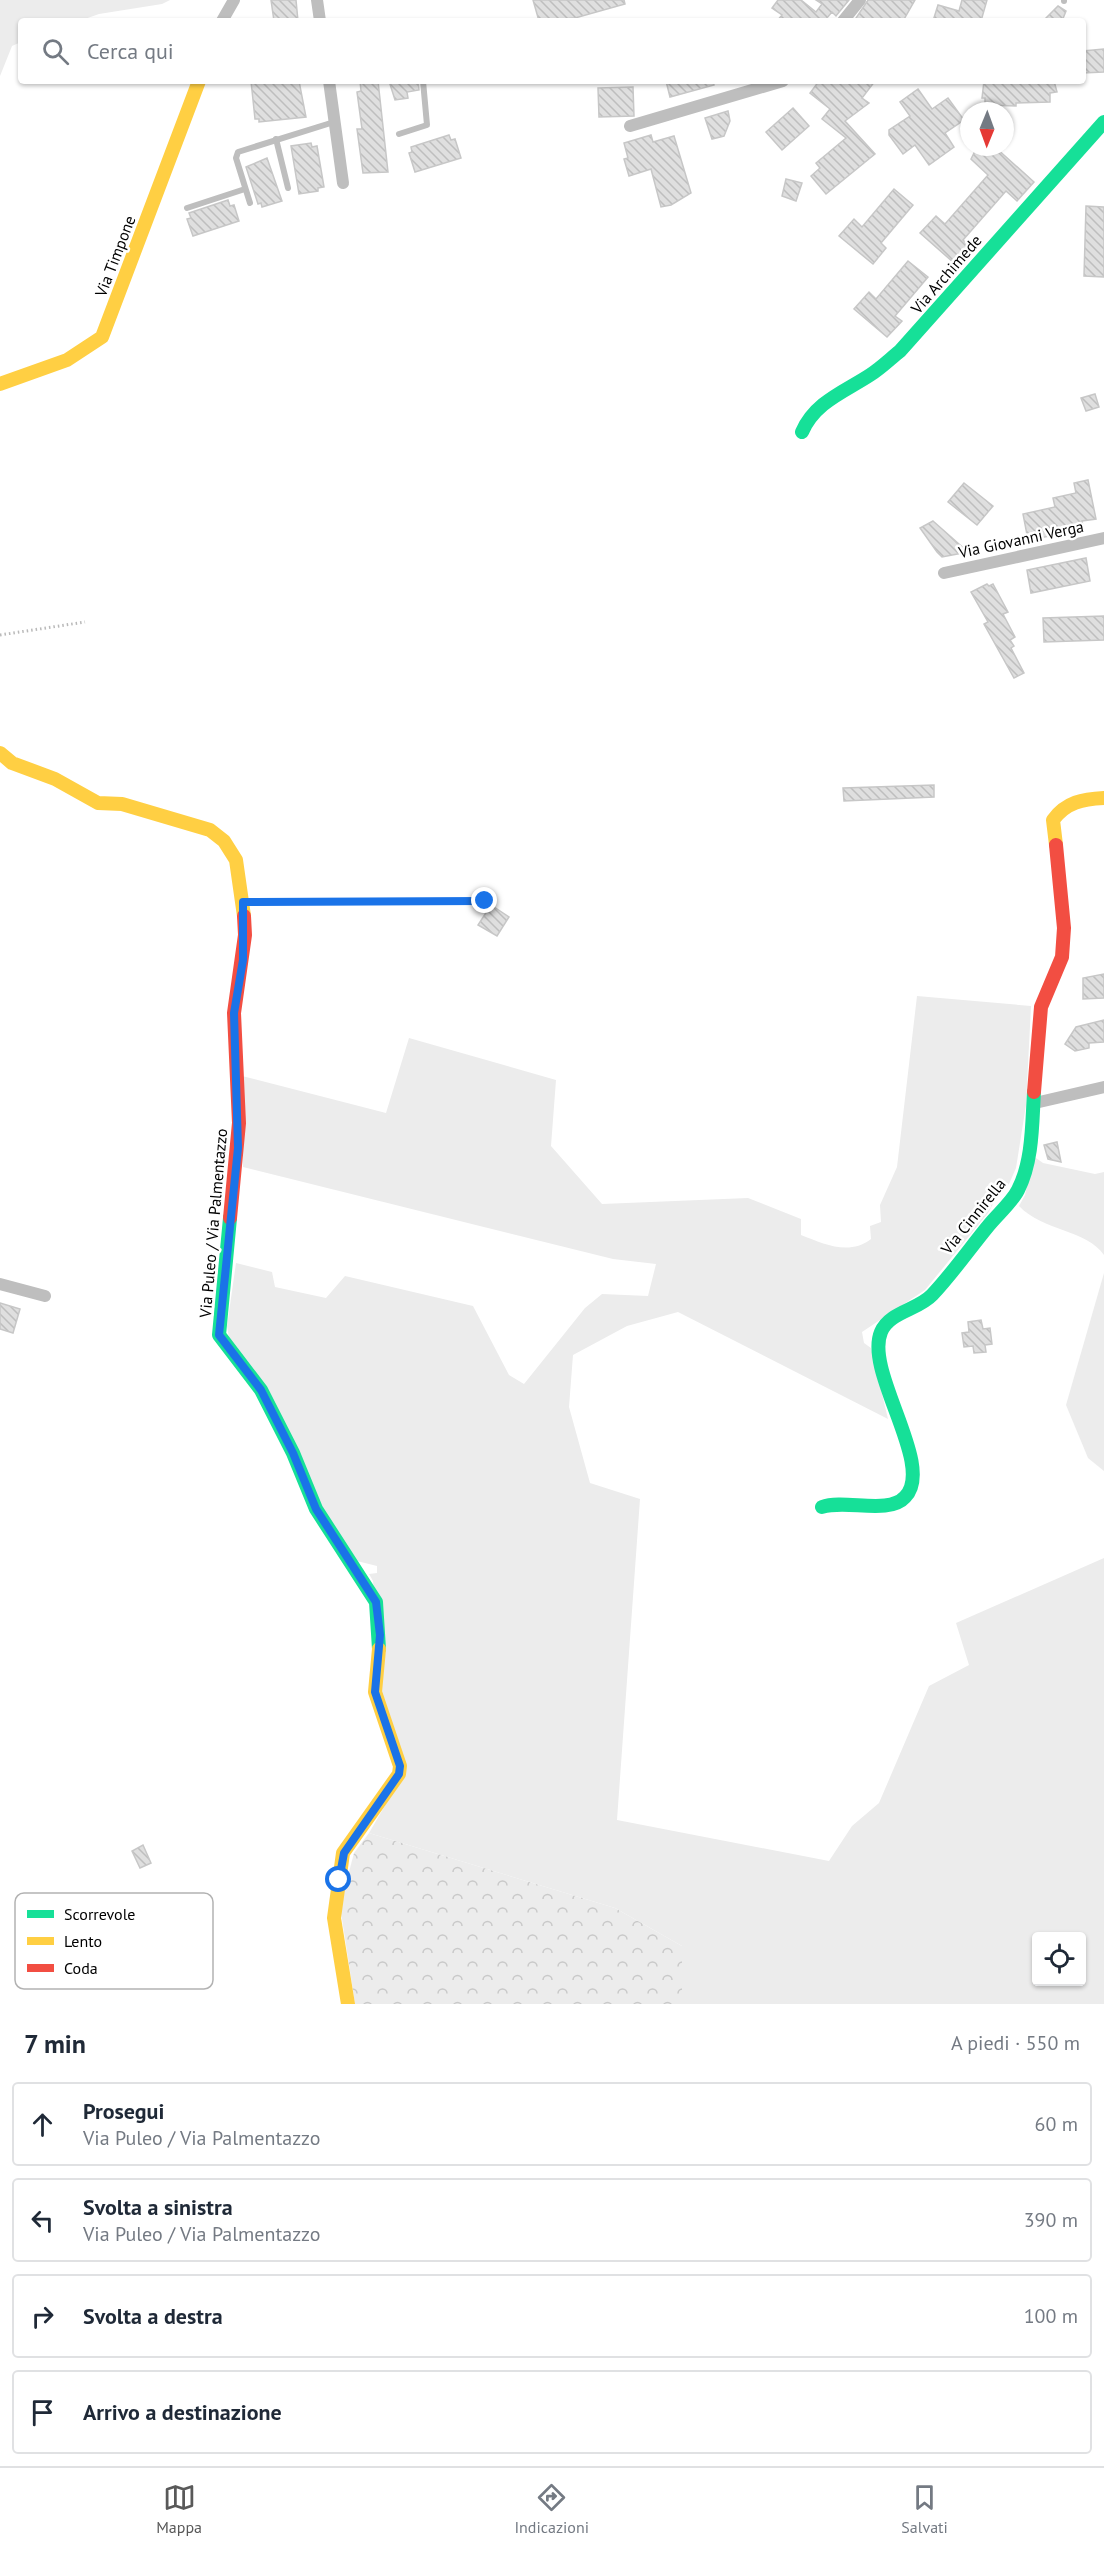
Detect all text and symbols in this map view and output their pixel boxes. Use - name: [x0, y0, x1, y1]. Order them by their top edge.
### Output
- search box: [18, 18, 1086, 84]
- icon: search: [39, 35, 72, 68]
- text: Cerca qui: [87, 37, 174, 65]
- north arrow: [960, 102, 1014, 156]
- street label: Via Timpone: [90, 213, 140, 300]
- street label: Via Archimede: [906, 230, 986, 318]
- street label: Via Giovanni Verga: [956, 516, 1085, 562]
- route end: [471, 887, 497, 913]
- street label: Via Puleo / Via Palmentazzo: [195, 1128, 231, 1319]
- street label: Via Cinnirella: [936, 1174, 1010, 1259]
- route start: [325, 1866, 351, 1892]
- legend: [15, 1893, 213, 1989]
- text: Scorrevole: [64, 1904, 136, 1924]
- text: Lento: [64, 1931, 102, 1951]
- map controls: [1032, 1932, 1086, 1986]
- button: locate: [1032, 1932, 1086, 1986]
- text: Coda: [64, 1958, 98, 1978]
- text: 7 min: [24, 2027, 86, 2060]
- text: A piedi · 550 m: [951, 2030, 1080, 2056]
- text: Prosegui: [83, 2097, 164, 2125]
- icon: ahead: [26, 2108, 59, 2141]
- text: 60 m: [1035, 2111, 1078, 2137]
- text: Via Puleo / Via Palmentazzo: [83, 2125, 320, 2151]
- text: Svolta a sinistra: [83, 2193, 233, 2221]
- icon: left: [26, 2204, 59, 2237]
- text: 390 m: [1024, 2207, 1078, 2233]
- text: Via Puleo / Via Palmentazzo: [83, 2221, 320, 2247]
- icon: right: [26, 2300, 59, 2333]
- text: Svolta a destra: [83, 2302, 223, 2330]
- text: 100 m: [1024, 2303, 1078, 2329]
- icon: arrive: [26, 2396, 59, 2429]
- text: Arrivo a destinazione: [83, 2398, 282, 2426]
- tab: Mappa: [156, 2481, 202, 2537]
- tab: Indicazioni: [514, 2481, 589, 2537]
- tab: Salvati: [901, 2481, 948, 2537]

